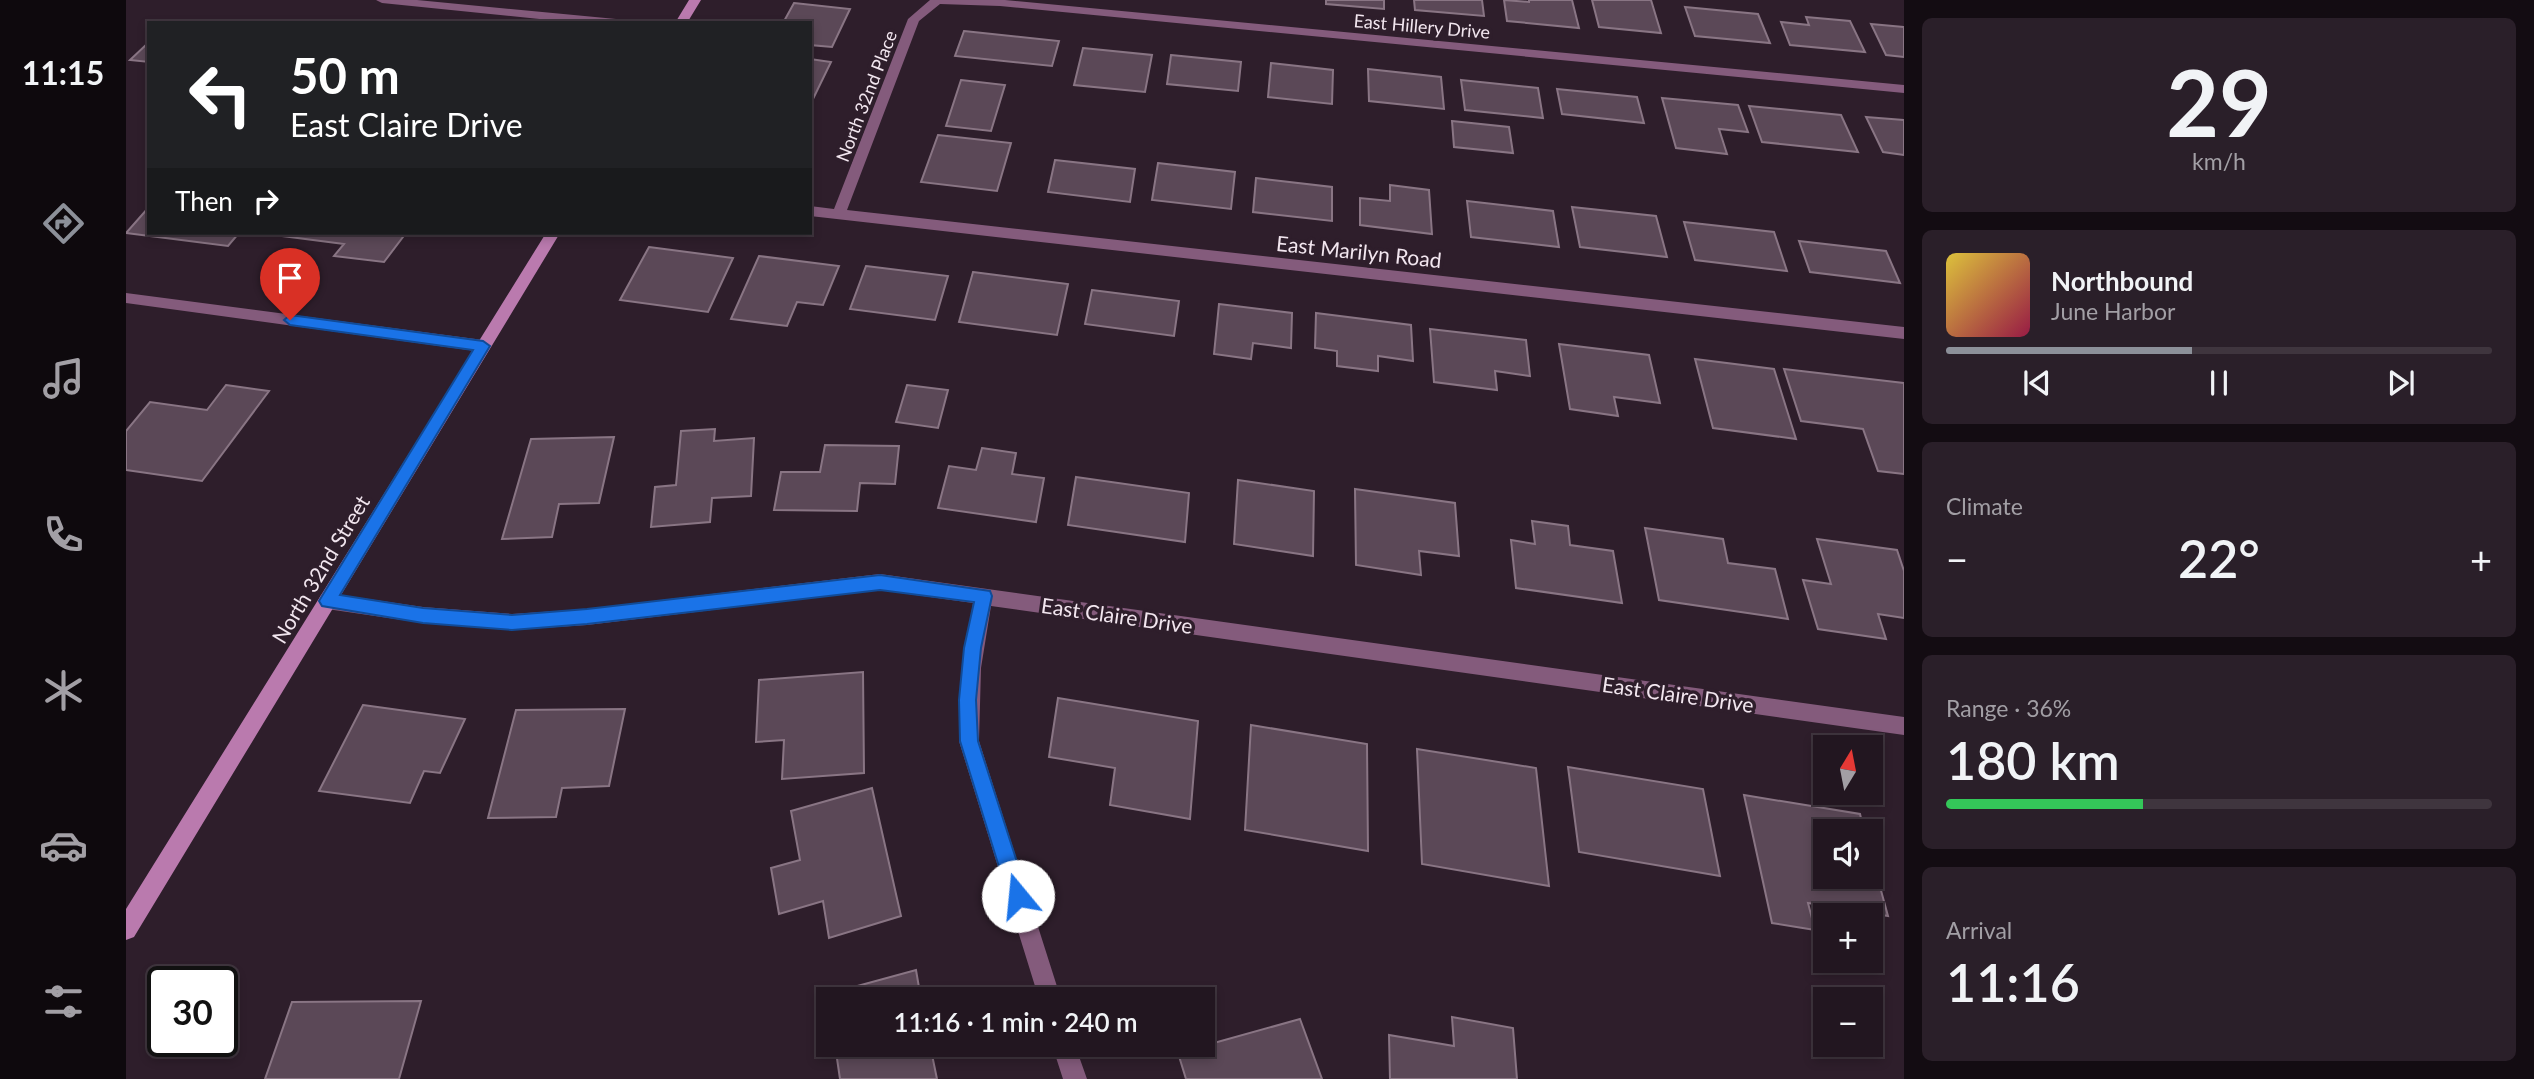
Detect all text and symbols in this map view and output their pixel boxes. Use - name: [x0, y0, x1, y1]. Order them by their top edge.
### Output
- street label: East Hillery Drive: [1353, 9, 1491, 43]
- street label: North 32nd Place: [831, 27, 901, 165]
- text: 50 m: [290, 46, 400, 104]
- text: 29: [2166, 47, 2272, 156]
- icon: left: [175, 49, 266, 140]
- text: 11:15: [22, 53, 104, 92]
- text: East Claire Drive: [290, 105, 523, 144]
- text: km/h: [2192, 147, 2246, 175]
- icon: right: [247, 182, 285, 220]
- text: Then: [175, 185, 233, 217]
- icon: directions: [39, 199, 88, 248]
- street label: East Marilyn Road: [1275, 230, 1443, 272]
- pin: [260, 248, 320, 320]
- icon: arrive: [271, 259, 309, 297]
- text: Northbound: [2051, 265, 2193, 297]
- text: June Harbor: [2051, 297, 2175, 325]
- icon: music: [39, 354, 88, 403]
- icon: previous: [2018, 364, 2056, 402]
- icon: pause: [2200, 364, 2238, 402]
- icon: next: [2382, 364, 2420, 402]
- street label: North 32nd Street: [266, 490, 374, 648]
- text: Climate: [1946, 492, 2023, 520]
- icon: phone: [39, 510, 88, 559]
- text: 22°: [2178, 527, 2260, 589]
- text: −: [1946, 536, 1968, 582]
- text: +: [2470, 536, 2492, 582]
- street label: East Claire Drive: [1040, 592, 1194, 638]
- icon: climate: [39, 666, 88, 715]
- street label: East Claire Drive: [1601, 671, 1755, 717]
- text: Range · 36%: [1946, 694, 2071, 722]
- text: 180 km: [1946, 729, 2120, 791]
- north arrow: [1813, 735, 1883, 805]
- map controls: [1813, 735, 1883, 1057]
- button: sound: [1813, 819, 1883, 889]
- icon: car: [39, 821, 88, 870]
- position arrow: [981, 859, 1055, 933]
- button: +: [1813, 903, 1883, 973]
- text: Arrival: [1946, 916, 2012, 944]
- text: 11:16: [1946, 951, 2080, 1013]
- speed limit sign: 30: [147, 966, 238, 1057]
- icon: filters: [39, 977, 88, 1026]
- button: −: [1813, 987, 1883, 1057]
- text: 11:16 · 1 min · 240 m: [893, 1006, 1138, 1038]

